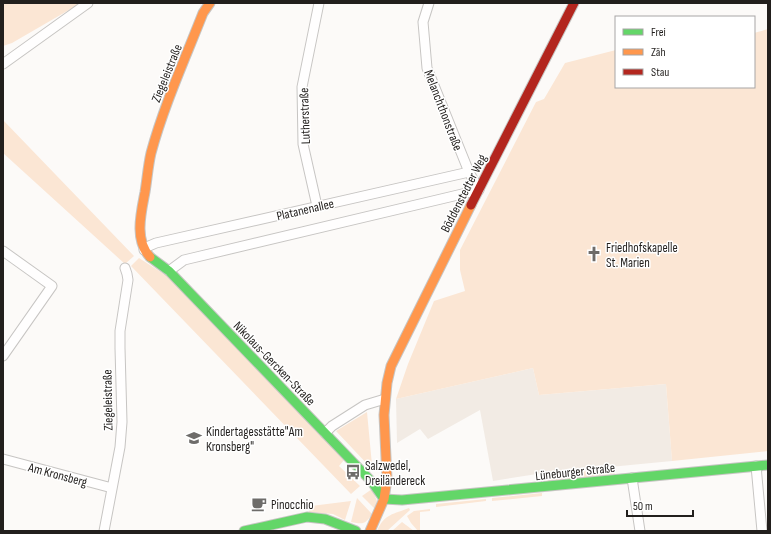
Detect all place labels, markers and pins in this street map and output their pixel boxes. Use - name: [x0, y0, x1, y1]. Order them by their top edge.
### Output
- place label: Friedhofskapelle St. Marien: [606, 240, 678, 271]
- church icon: Friedhofskapelle St. Marien: [585, 245, 603, 263]
- place label: Kindertagesstätte"Am Kronsberg": [206, 424, 303, 455]
- school or university icon: Kindertagesstätte"Am Kronsberg": [185, 429, 203, 447]
- place label: Salzwedel, Dreiländereck: [365, 458, 425, 489]
- bus stop icon: Salzwedel, Dreiländereck: [344, 463, 362, 481]
- cafe icon: Pinocchio: [250, 495, 268, 513]
- place label: Pinocchio: [271, 497, 314, 513]

